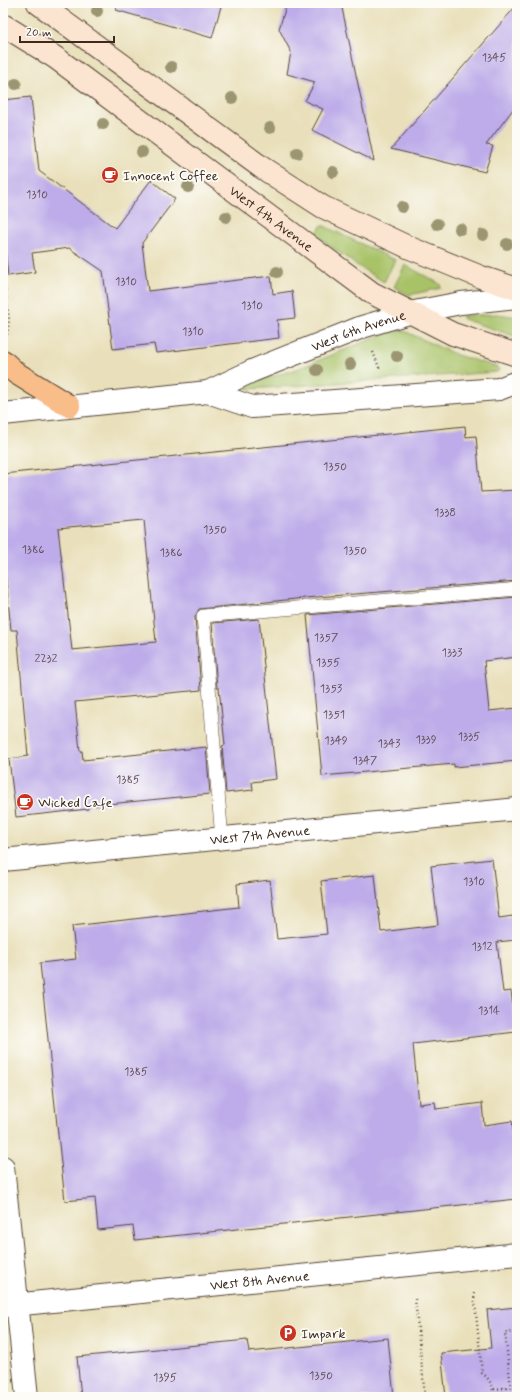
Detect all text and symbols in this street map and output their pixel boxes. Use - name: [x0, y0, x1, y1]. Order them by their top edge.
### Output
- scale bar: [20, 18, 114, 44]
- text: 20 m: [26, 25, 52, 41]
- house number: 1345: [482, 50, 506, 66]
- cafe icon: Innocent Coffee: [100, 165, 120, 185]
- place label: Innocent Coffee: [123, 167, 219, 185]
- street label: West 4th Avenue: [225, 182, 317, 256]
- house number: 1310: [26, 187, 48, 203]
- house number: 1310: [115, 274, 137, 290]
- house number: 1310: [241, 298, 263, 314]
- street label: West 6th Avenue: [309, 306, 408, 356]
- house number: 1310: [182, 324, 204, 340]
- house number: 1350: [323, 459, 347, 475]
- house number: 1338: [434, 505, 456, 521]
- house number: 1350: [203, 522, 227, 538]
- house number: 1386: [21, 542, 45, 558]
- house number: 1350: [343, 543, 367, 559]
- house number: 1386: [159, 545, 183, 561]
- house number: 1357: [314, 630, 338, 646]
- house number: 1333: [442, 645, 463, 661]
- house number: 2232: [35, 651, 58, 667]
- house number: 1355: [316, 655, 340, 671]
- house number: 1353: [320, 681, 343, 697]
- house number: 1351: [323, 707, 345, 723]
- house number: 1335: [458, 729, 480, 745]
- house number: 1339: [415, 732, 437, 748]
- house number: 1349: [324, 733, 348, 749]
- house number: 1343: [378, 736, 401, 752]
- house number: 1347: [353, 753, 377, 769]
- house number: 1385: [116, 772, 140, 788]
- cafe icon: Wicked Cafe: [15, 792, 35, 812]
- place label: Wicked Cafe: [38, 794, 112, 812]
- street label: West 7th Avenue: [209, 822, 311, 849]
- house number: 1310: [463, 874, 485, 890]
- house number: 1312: [472, 939, 493, 955]
- house number: 1314: [478, 1003, 500, 1019]
- house number: 1385: [124, 1064, 148, 1080]
- street label: West 8th Avenue: [209, 1267, 311, 1295]
- parking icon: Impark: [278, 1323, 298, 1343]
- place label: Impark: [301, 1325, 346, 1343]
- house number: 1350: [309, 1368, 333, 1384]
- house number: 1395: [153, 1370, 177, 1386]

